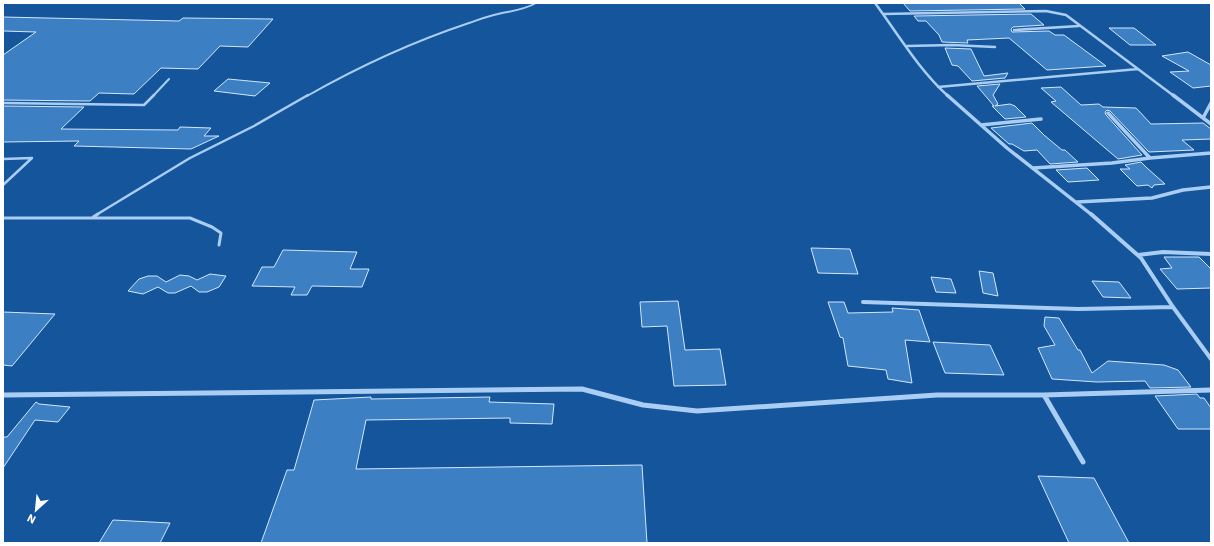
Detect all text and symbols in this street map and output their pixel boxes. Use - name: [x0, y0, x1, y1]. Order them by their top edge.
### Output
- north arrow: [16, 490, 56, 530]
- text: N: [25, 511, 38, 527]

